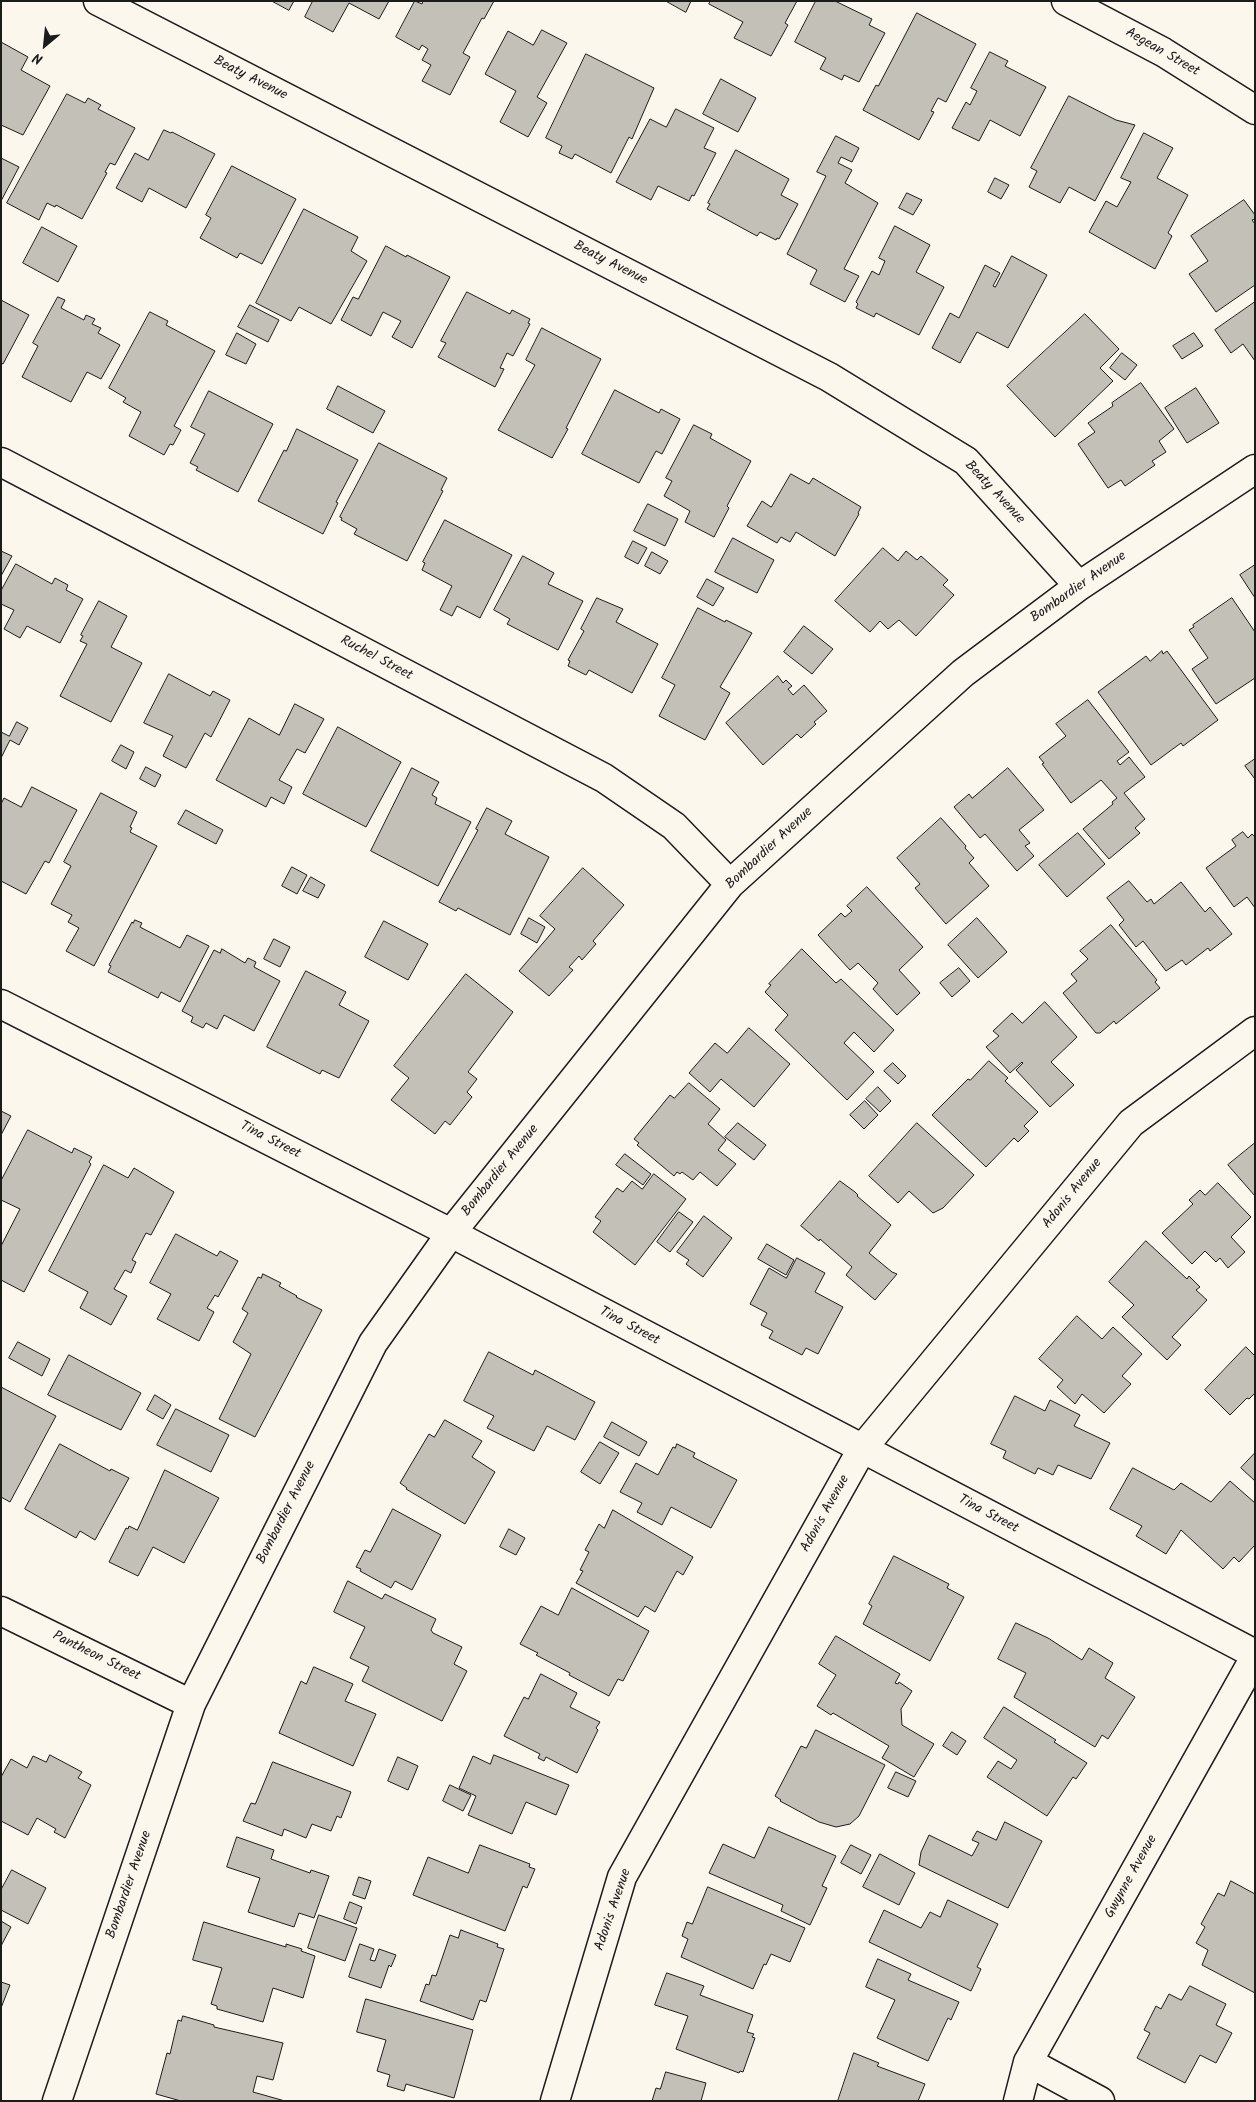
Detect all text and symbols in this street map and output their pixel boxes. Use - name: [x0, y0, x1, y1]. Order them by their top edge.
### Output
- north arrow: [20, 20, 70, 70]
- street label: Aegean Street: [1122, 25, 1202, 81]
- text: N: [29, 46, 47, 70]
- street label: Beaty Avenue: [210, 53, 290, 105]
- street label: Beaty Avenue: [570, 238, 650, 290]
- street label: Beaty Avenue: [960, 458, 1028, 528]
- street label: Bombardier Avenue: [1028, 549, 1130, 627]
- street label: Ruchel Street: [337, 633, 415, 685]
- street label: Bombardier Avenue: [723, 804, 817, 894]
- street label: Tina Street: [237, 1119, 303, 1163]
- street label: Bombardier Avenue: [459, 1122, 543, 1220]
- street label: Adonis Avenue: [1040, 1156, 1106, 1232]
- street label: Tina Street: [596, 1304, 662, 1350]
- street label: Bombardier Avenue: [254, 1459, 320, 1567]
- street label: Adonis Avenue: [798, 1473, 854, 1555]
- street label: Tina Street: [955, 1492, 1021, 1538]
- street label: Pantheon Street: [49, 1628, 143, 1686]
- street label: Bombardier Avenue: [104, 1829, 156, 1941]
- street label: Gwynne Avenue: [1102, 1832, 1162, 1922]
- street label: Adonis Avenue: [592, 1867, 636, 1953]

